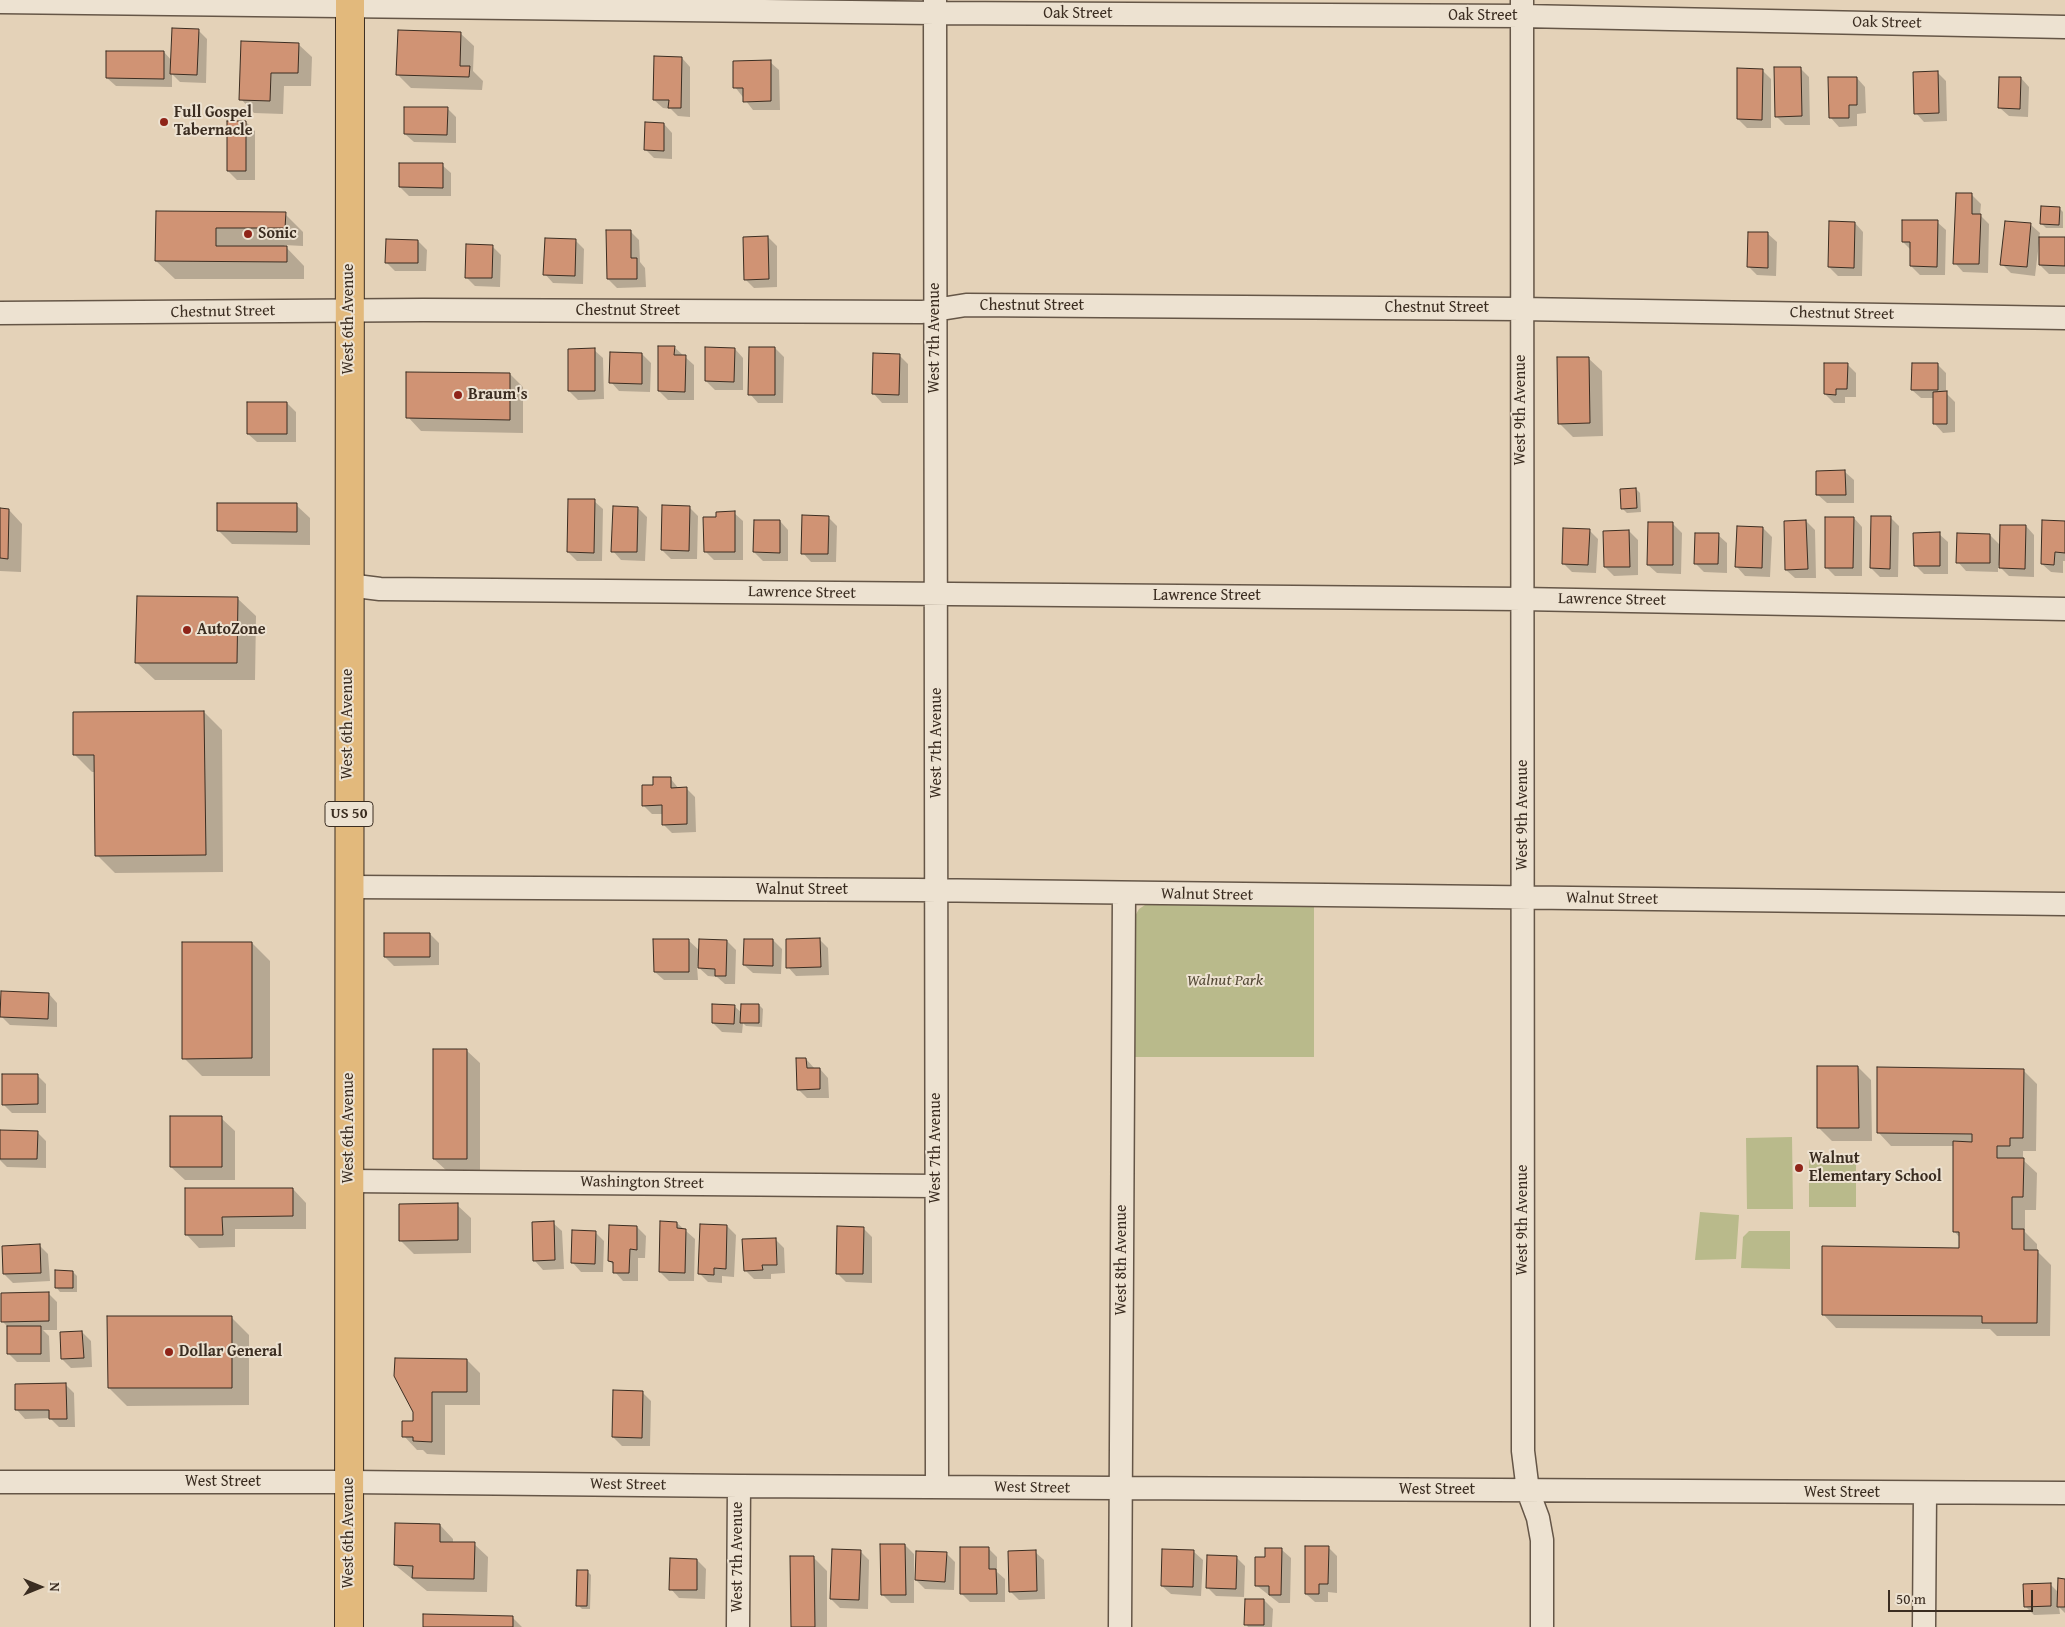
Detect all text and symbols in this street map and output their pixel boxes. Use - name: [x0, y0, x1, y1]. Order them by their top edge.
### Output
- street label: Oak Street: [1043, 4, 1113, 24]
- street label: Oak Street: [1448, 6, 1518, 26]
- street label: Oak Street: [1852, 13, 1922, 33]
- place label: Full Gospel Tabernacle: [174, 103, 253, 141]
- marker: Full Gospel Tabernacle: [158, 116, 170, 128]
- place label: Sonic: [258, 224, 297, 244]
- marker: Sonic: [242, 228, 254, 240]
- street label: West 6th Avenue: [339, 263, 359, 375]
- street label: West 7th Avenue: [925, 282, 945, 394]
- street label: Chestnut Street: [980, 296, 1084, 316]
- street label: Chestnut Street: [1385, 298, 1489, 318]
- street label: Chestnut Street: [171, 301, 275, 323]
- street label: Chestnut Street: [576, 301, 680, 321]
- street label: Chestnut Street: [1790, 303, 1894, 325]
- street label: West 9th Avenue: [1511, 354, 1531, 466]
- place label: Braum's: [468, 385, 528, 405]
- marker: Braum's: [452, 389, 464, 401]
- street label: Lawrence Street: [748, 582, 856, 604]
- street label: Lawrence Street: [1153, 586, 1261, 606]
- street label: Lawrence Street: [1558, 589, 1666, 611]
- place label: AutoZone: [197, 620, 266, 640]
- marker: AutoZone: [181, 624, 193, 636]
- street label: West 6th Avenue: [338, 668, 358, 780]
- street label: West 7th Avenue: [927, 687, 947, 799]
- street label: West 9th Avenue: [1513, 759, 1533, 871]
- road number: US 50: [325, 802, 373, 826]
- street label: Walnut Street: [756, 880, 848, 900]
- street label: Walnut Street: [1161, 885, 1253, 905]
- street label: Walnut Street: [1566, 889, 1658, 909]
- park label: Walnut Park: [1187, 971, 1263, 991]
- street label: West 6th Avenue: [339, 1072, 359, 1184]
- street label: West 7th Avenue: [926, 1092, 946, 1204]
- place label: Walnut Elementary School: [1809, 1149, 1942, 1187]
- marker: Walnut Elementary School: [1793, 1162, 1805, 1174]
- street label: West 9th Avenue: [1513, 1164, 1533, 1276]
- street label: Washington Street: [580, 1172, 704, 1194]
- street label: West 8th Avenue: [1112, 1204, 1132, 1316]
- place label: Dollar General: [179, 1342, 282, 1362]
- marker: Dollar General: [163, 1346, 175, 1358]
- street label: West Street: [185, 1472, 261, 1492]
- street label: West Street: [590, 1475, 666, 1495]
- street label: West 6th Avenue: [339, 1477, 359, 1589]
- street label: West Street: [994, 1478, 1070, 1498]
- street label: West Street: [1399, 1480, 1475, 1500]
- street label: West Street: [1804, 1483, 1880, 1503]
- street label: West 7th Avenue: [728, 1501, 748, 1613]
- north arrow: [15, 1562, 65, 1612]
- scale bar: [1890, 1580, 2035, 1612]
- text: N: [45, 1582, 65, 1592]
- text: 50 m: [1896, 1588, 1926, 1609]

